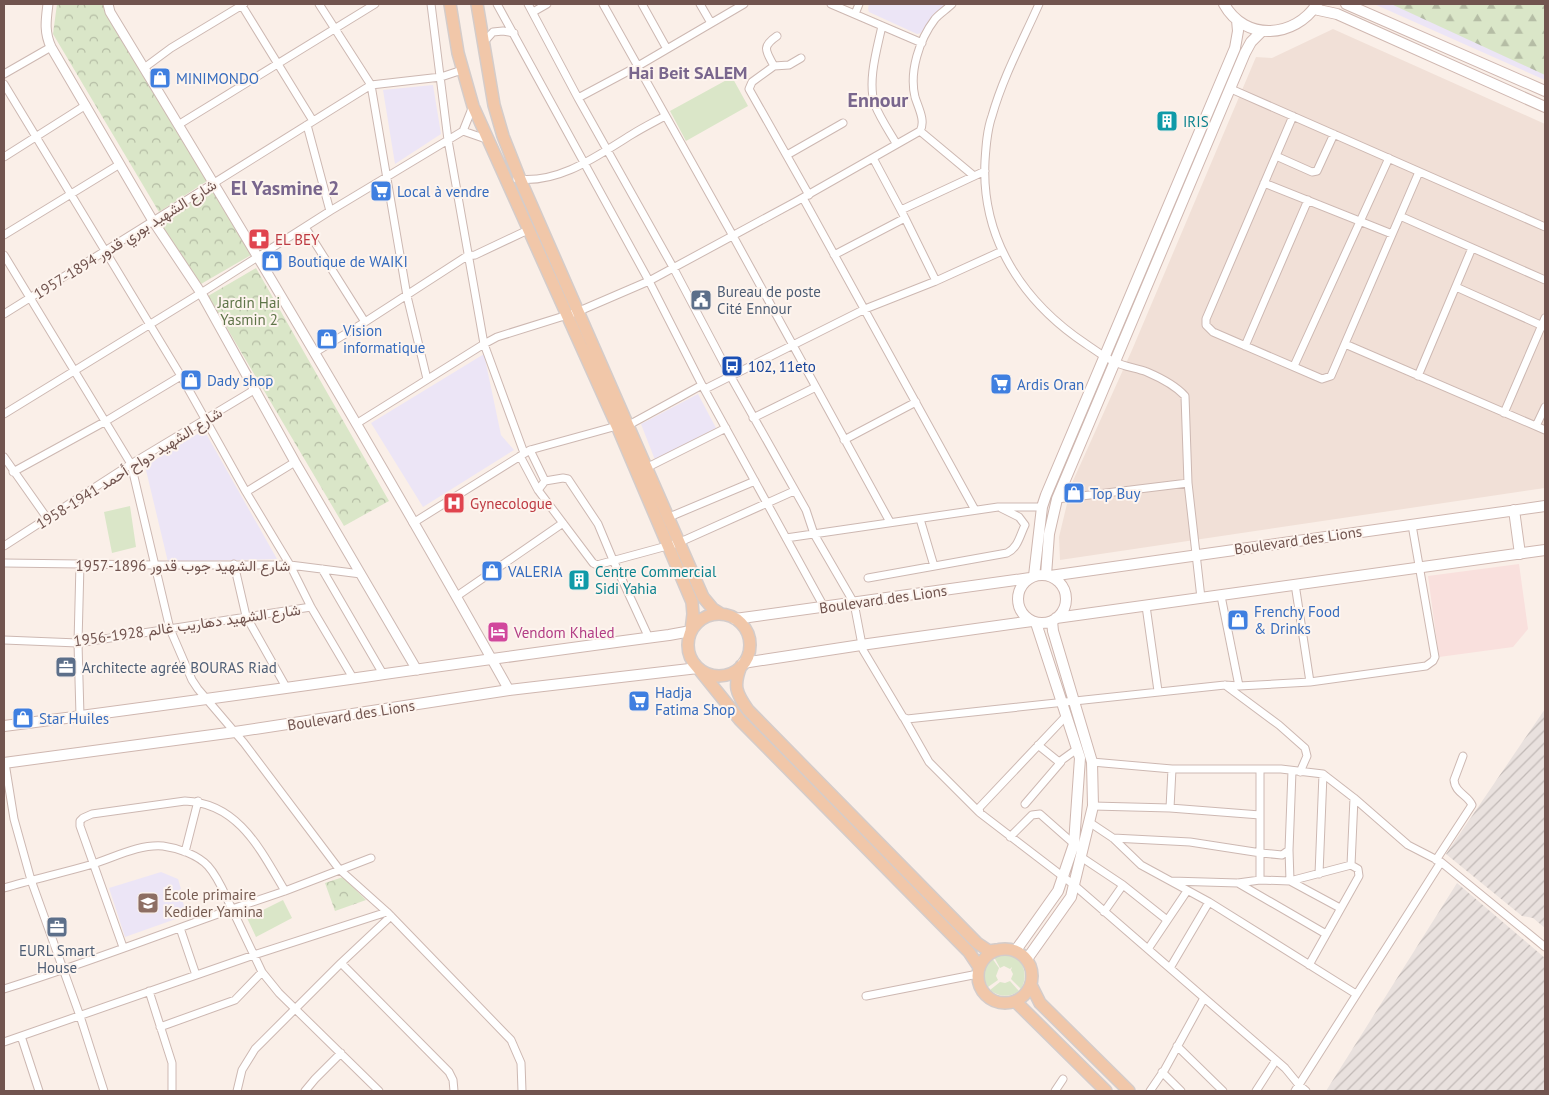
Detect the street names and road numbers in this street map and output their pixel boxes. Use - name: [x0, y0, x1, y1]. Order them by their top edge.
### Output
- street label: شارع الشهيد بوري قدور 1894-1957: [30, 175, 222, 307]
- street label: شارع الشهيد دواح أحمد 1941-1958: [32, 403, 227, 535]
- street label: Boulevard des Lions: [1233, 522, 1363, 558]
- street label: شارع الشهيد جوب قدور 1896-1957: [76, 556, 291, 577]
- street label: Boulevard des Lions: [818, 581, 948, 617]
- street label: شارع الشهيد دهاريب غالم 1928-1956: [72, 600, 302, 652]
- street label: Boulevard des Lions: [286, 696, 416, 734]

